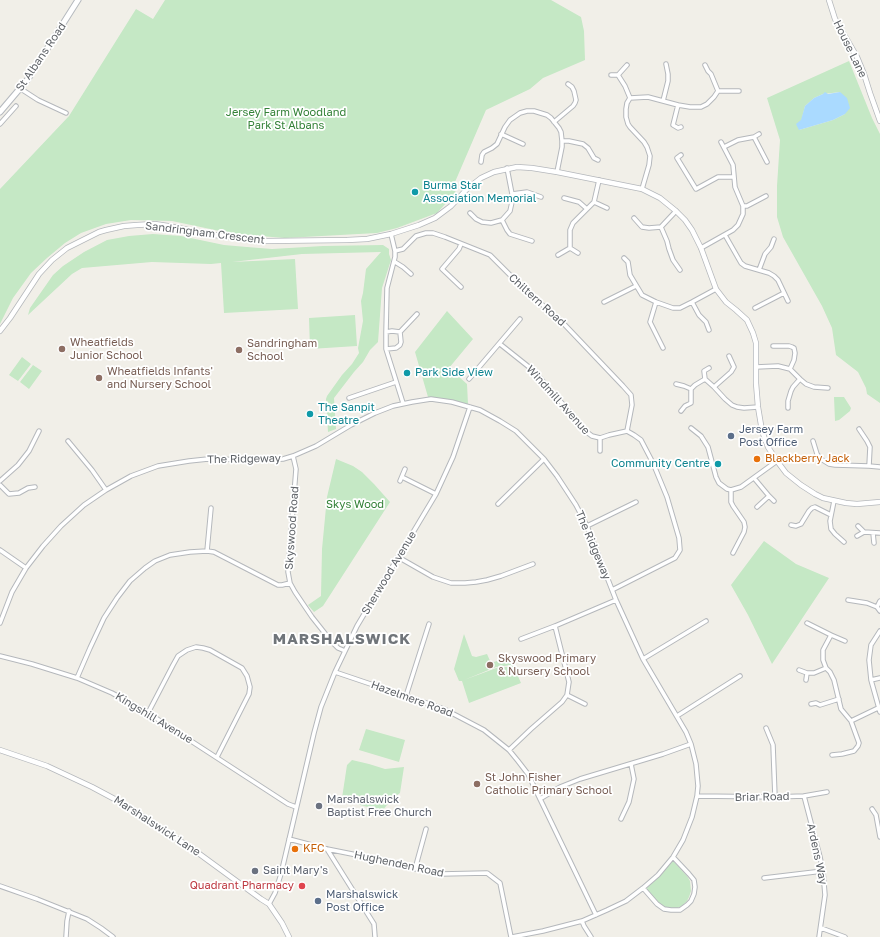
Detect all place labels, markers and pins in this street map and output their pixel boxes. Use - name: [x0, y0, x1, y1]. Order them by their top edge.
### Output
- place label: Burma Star Association Memorial: [423, 179, 536, 205]
- marker: Burma Star Association Memorial: [410, 187, 420, 197]
- place label: Wheatfields Junior School: [70, 336, 143, 362]
- place label: Sandringham School: [247, 337, 317, 363]
- marker: Wheatfields Junior School: [57, 344, 67, 354]
- marker: Sandringham School: [234, 345, 244, 355]
- place label: Wheatfields Infants' and Nursery School: [107, 365, 213, 391]
- place label: Park Side View: [415, 366, 493, 380]
- marker: Park Side View: [402, 368, 412, 378]
- marker: Wheatfields Infants' and Nursery School: [94, 373, 104, 383]
- place label: The Sanpit Theatre: [318, 401, 375, 427]
- marker: The Sanpit Theatre: [305, 409, 315, 419]
- place label: Jersey Farm Post Office: [739, 423, 803, 449]
- marker: Jersey Farm Post Office: [726, 431, 736, 441]
- place label: Blackberry Jack: [765, 452, 850, 466]
- marker: Blackberry Jack: [752, 454, 762, 464]
- place label: Community Centre: [611, 457, 710, 471]
- marker: Community Centre: [713, 459, 723, 469]
- place label: Skyswood Primary & Nursery School: [498, 652, 596, 678]
- marker: Skyswood Primary & Nursery School: [485, 660, 495, 670]
- place label: St John Fisher Catholic Primary School: [485, 771, 612, 797]
- marker: St John Fisher Catholic Primary School: [472, 779, 482, 789]
- place label: Marshalswick Baptist Free Church: [327, 793, 432, 819]
- marker: Marshalswick Baptist Free Church: [314, 801, 324, 811]
- place label: KFC: [303, 842, 325, 856]
- marker: KFC: [290, 844, 300, 854]
- place label: Saint Mary's: [263, 864, 328, 878]
- marker: Saint Mary's: [250, 866, 260, 876]
- place label: Quadrant Pharmacy: [190, 879, 294, 893]
- marker: Quadrant Pharmacy: [297, 881, 307, 891]
- place label: Marshalswick Post Office: [326, 888, 398, 914]
- marker: Marshalswick Post Office: [313, 896, 323, 906]

